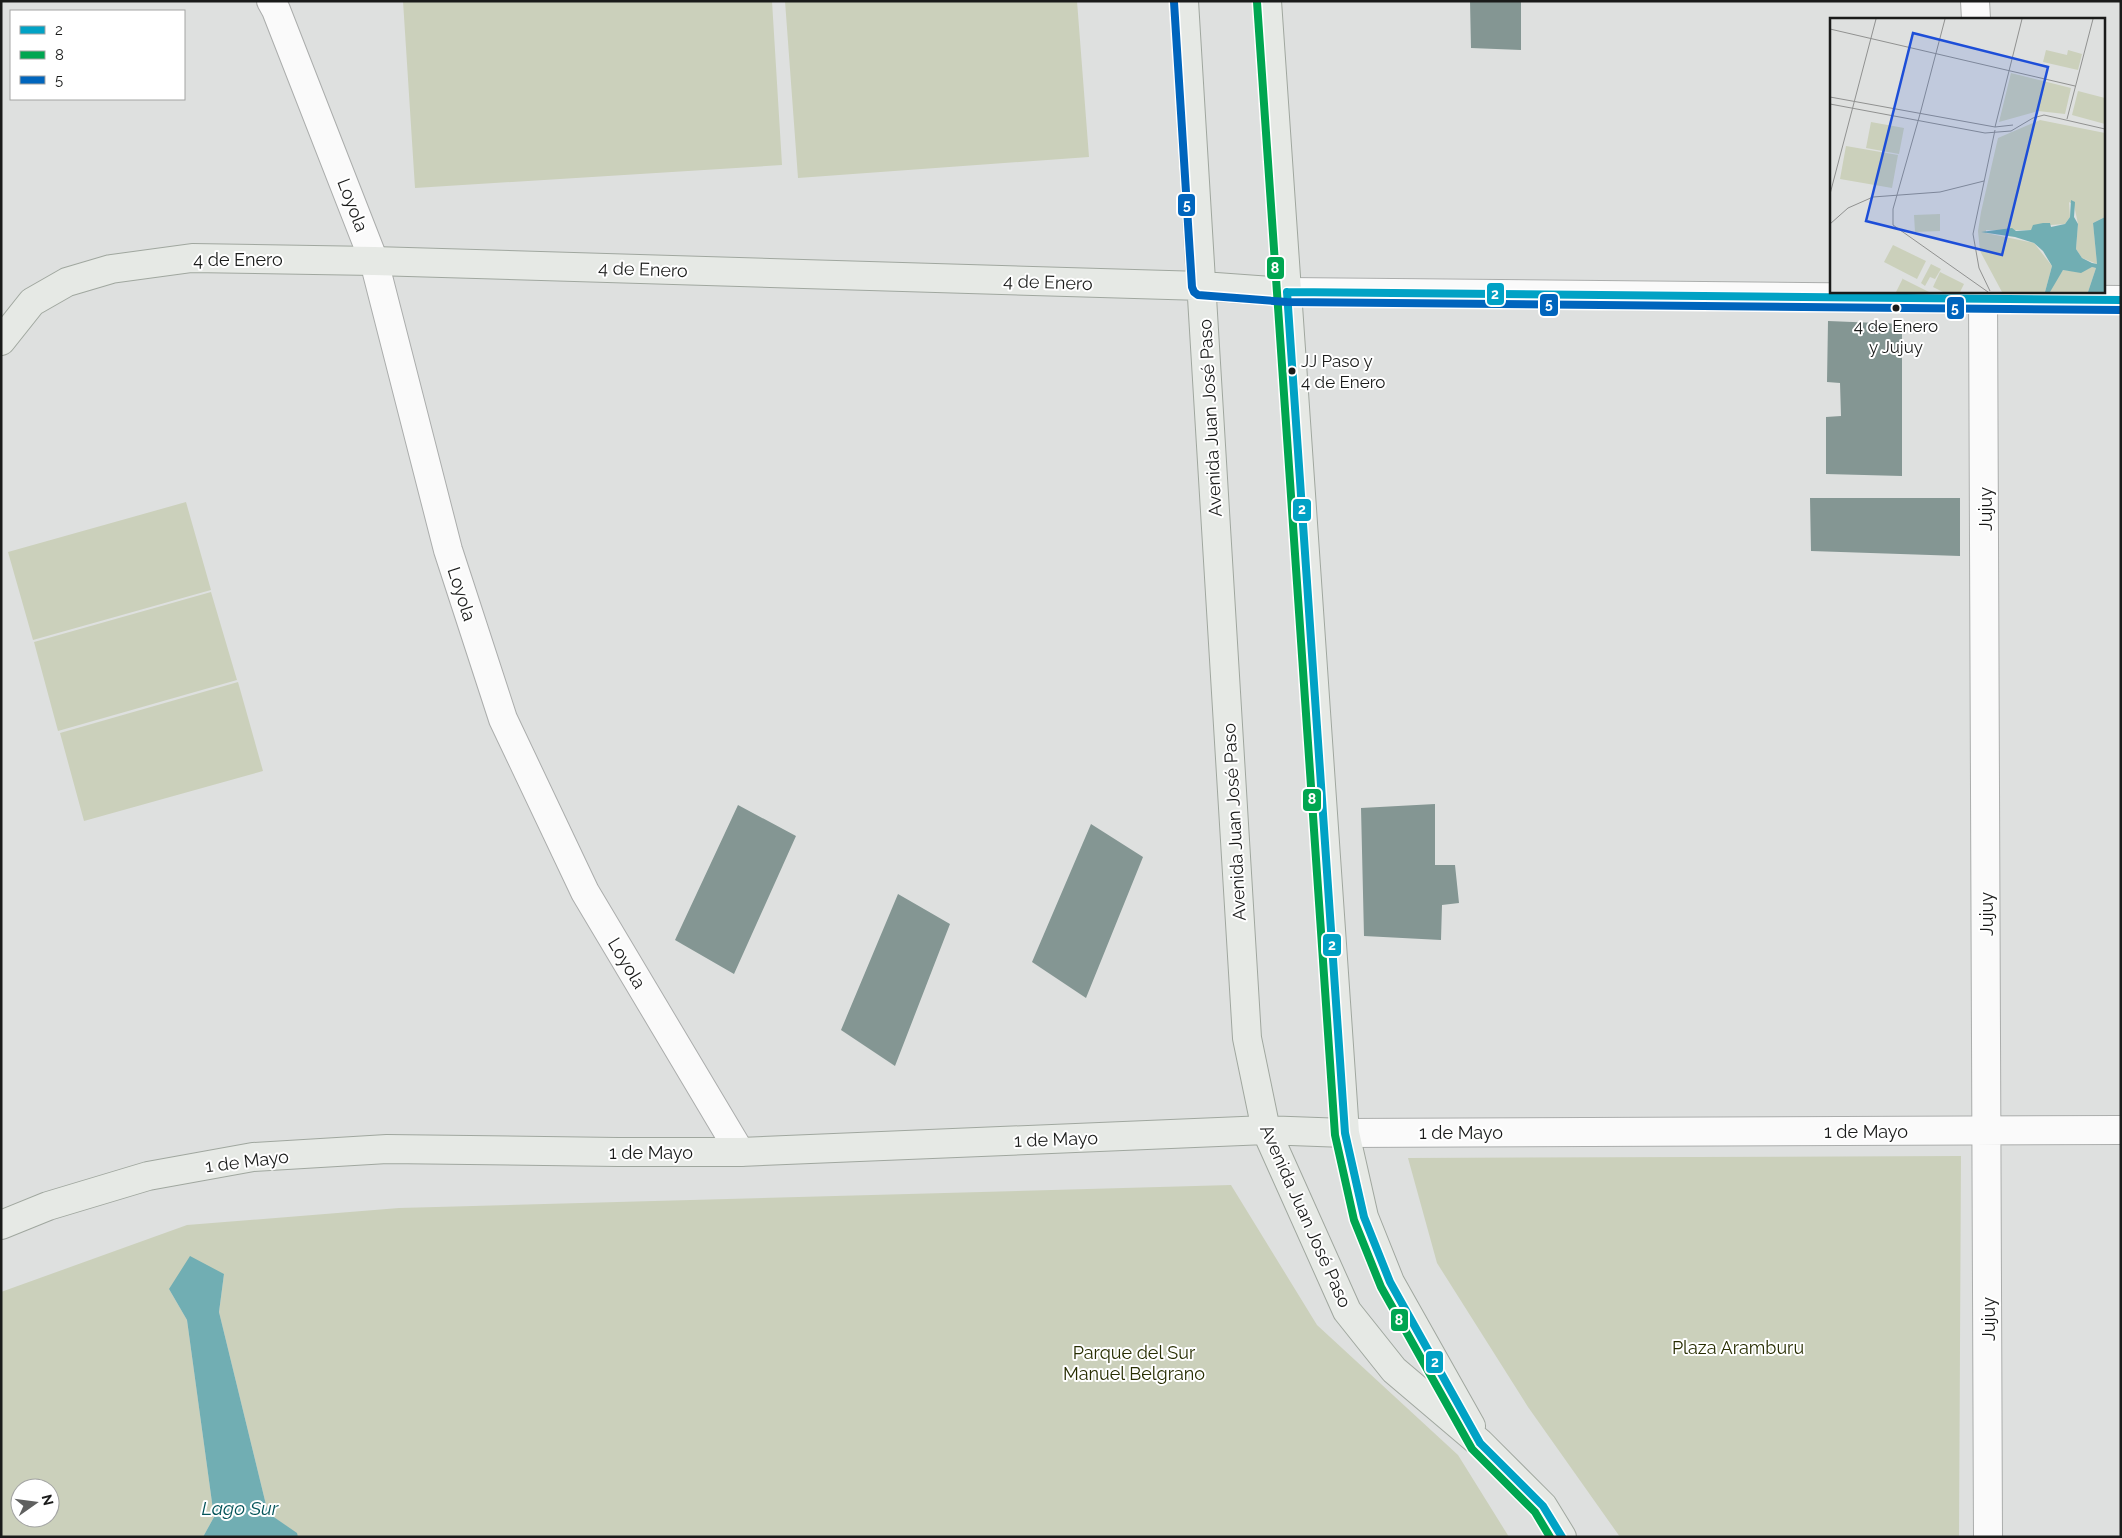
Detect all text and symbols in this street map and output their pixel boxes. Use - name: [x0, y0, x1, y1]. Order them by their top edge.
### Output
- legend: [10, 10, 185, 100]
- inset map: [1830, 18, 2104, 292]
- text: 2: [55, 21, 63, 39]
- text: 8: [55, 46, 64, 64]
- text: 5: [55, 71, 63, 89]
- street label: Loyola: [333, 175, 373, 235]
- line badge: 5: [1177, 193, 1196, 217]
- text: 5: [1183, 197, 1191, 213]
- street label: 4 de Enero: [193, 249, 283, 270]
- line badge: 8: [1266, 256, 1285, 280]
- street label: 4 de Enero: [598, 257, 688, 281]
- text: 8: [1271, 260, 1279, 276]
- street label: 4 de Enero: [1003, 270, 1093, 294]
- line badge: 2: [1486, 282, 1505, 306]
- text: 2: [1491, 286, 1499, 302]
- line badge: 5: [1539, 293, 1559, 317]
- text: 5: [1545, 296, 1553, 312]
- line badge: 5: [1946, 296, 1965, 320]
- text: 5: [1951, 300, 1959, 316]
- marker: 4 de Enero y Jujuy: [1891, 303, 1901, 313]
- place label: 4 de Enero y Jujuy: [1854, 316, 1938, 357]
- street label: Avenida Juan José Paso: [1194, 318, 1226, 517]
- place label: JJ Paso y 4 de Enero: [1301, 351, 1385, 392]
- marker: JJ Paso y 4 de Enero: [1287, 366, 1297, 376]
- street label: Jujuy: [1975, 487, 1996, 531]
- line badge: 2: [1292, 498, 1312, 522]
- text: 2: [1298, 501, 1306, 517]
- street label: Loyola: [443, 564, 481, 624]
- street label: Avenida Juan José Paso: [1218, 722, 1250, 921]
- line badge: 8: [1302, 788, 1322, 812]
- text: 8: [1308, 791, 1316, 807]
- street label: Jujuy: [1976, 892, 1997, 936]
- line badge: 2: [1322, 933, 1342, 957]
- street label: Loyola: [604, 934, 650, 992]
- text: 2: [1328, 937, 1336, 953]
- street label: Avenida Juan José Paso: [1256, 1121, 1356, 1311]
- street label: 1 de Mayo: [1824, 1121, 1908, 1142]
- street label: 1 de Mayo: [1419, 1122, 1503, 1143]
- street label: 1 de Mayo: [1014, 1127, 1099, 1151]
- street label: 1 de Mayo: [609, 1142, 693, 1163]
- street label: 1 de Mayo: [204, 1145, 290, 1177]
- street label: Jujuy: [1978, 1297, 1999, 1341]
- line badge: 8: [1390, 1308, 1409, 1332]
- text: 8: [1395, 1312, 1403, 1328]
- park label: Plaza Aramburu: [1672, 1337, 1804, 1358]
- park label: Parque del Sur Manuel Belgrano: [1063, 1342, 1205, 1384]
- line badge: 2: [1425, 1350, 1444, 1374]
- text: 2: [1431, 1354, 1439, 1370]
- north arrow: [10, 1478, 60, 1528]
- text: N: [39, 1493, 57, 1507]
- water label: Lago Sur: [202, 1497, 280, 1519]

